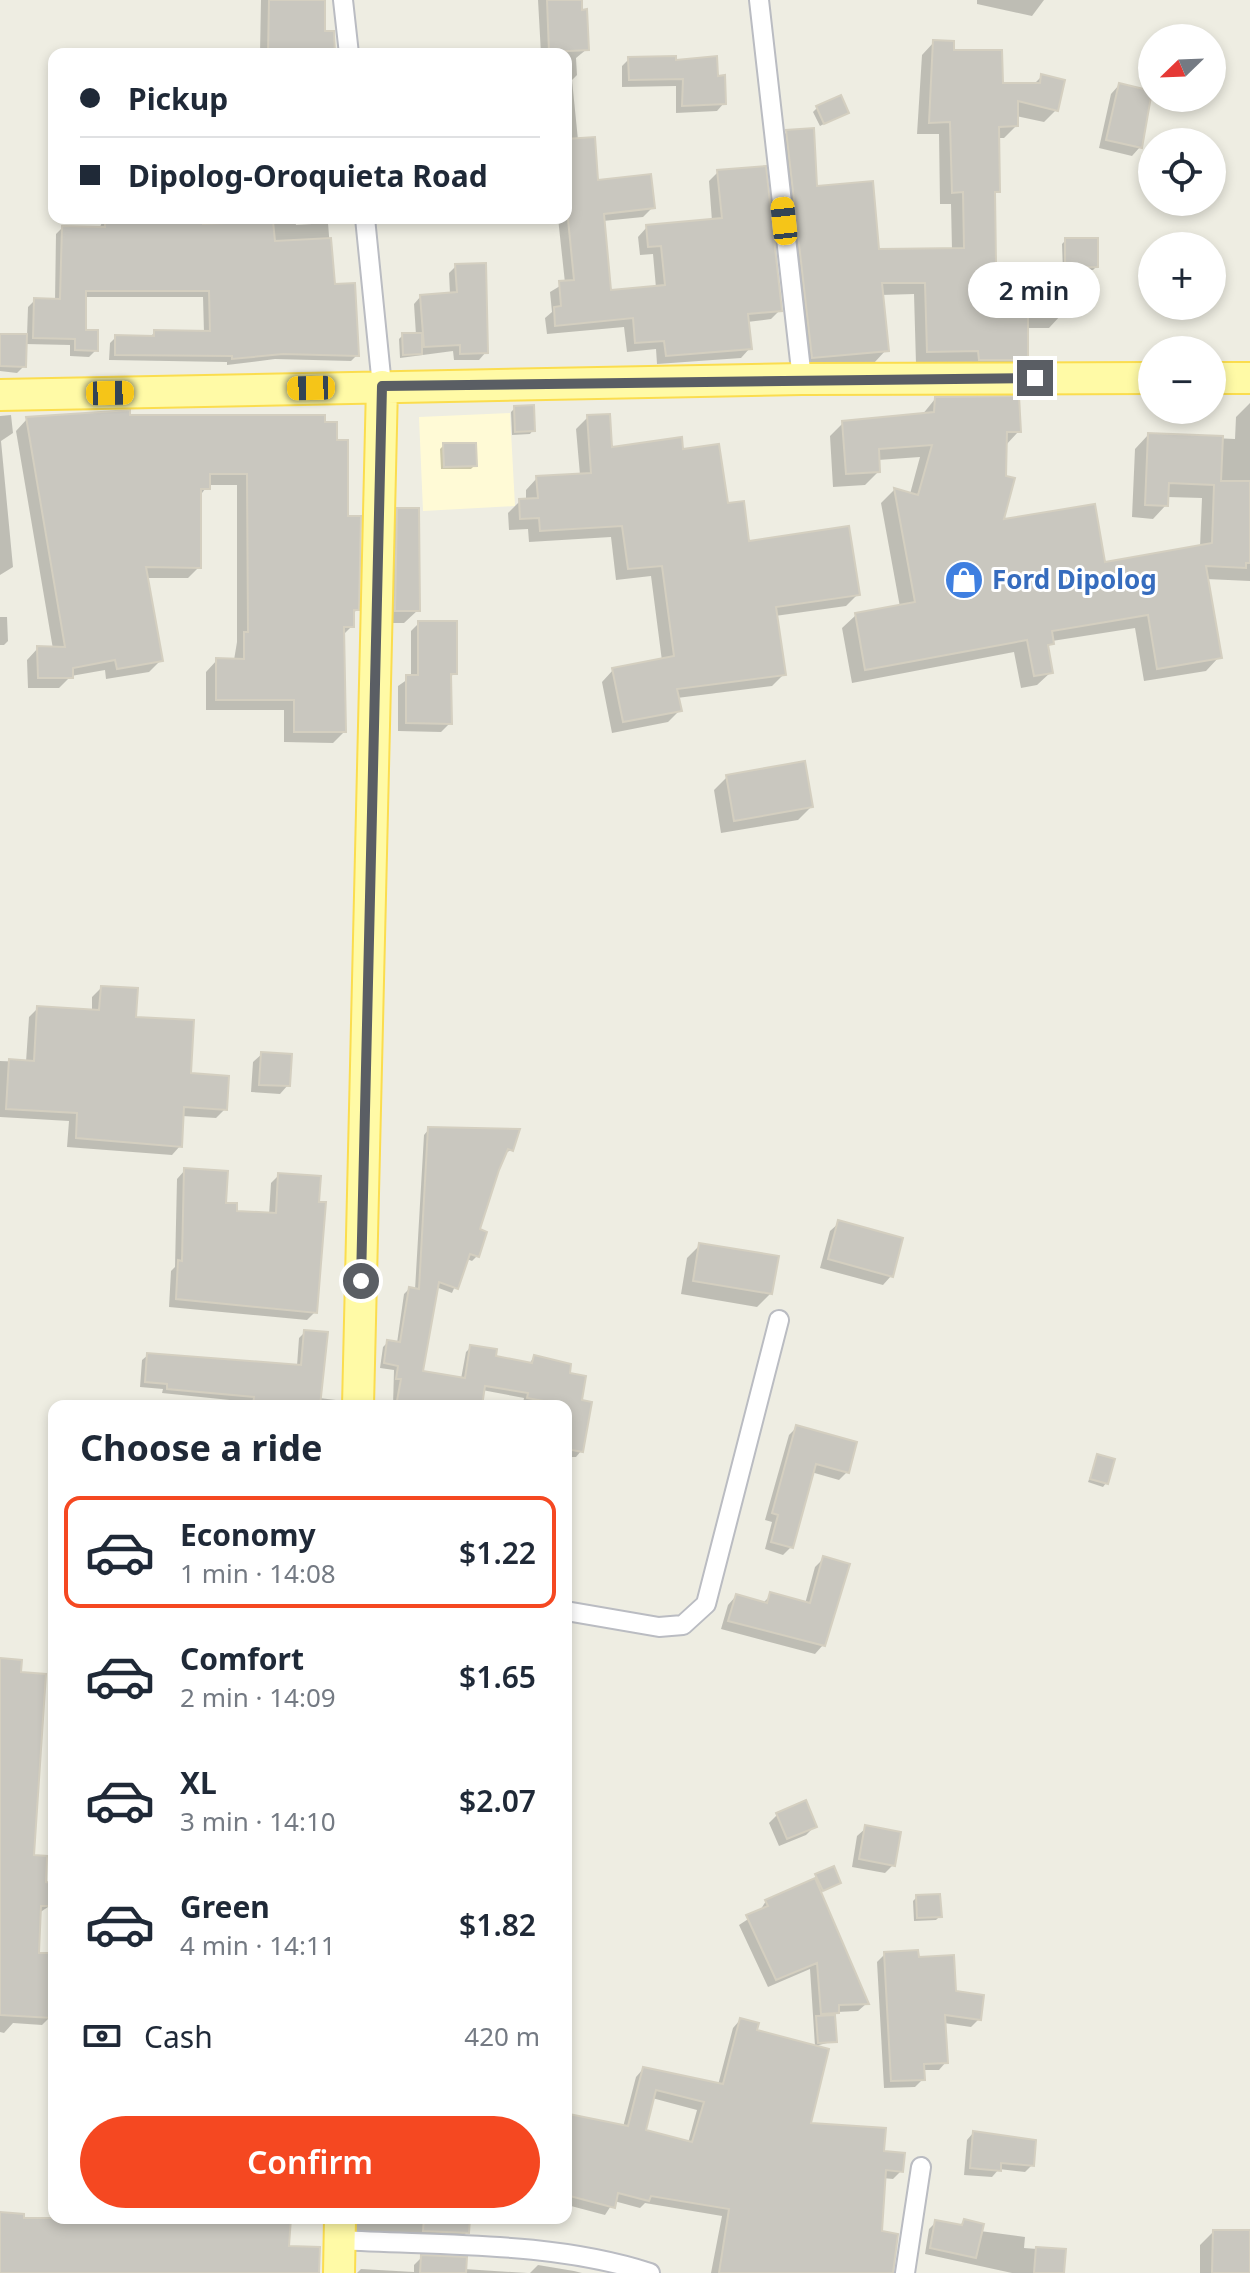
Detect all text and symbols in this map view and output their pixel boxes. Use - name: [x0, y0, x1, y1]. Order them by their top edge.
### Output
- north arrow: [1138, 24, 1226, 112]
- map controls: [1138, 24, 1226, 424]
- text: Pickup: [128, 78, 228, 119]
- button: locate: [1138, 128, 1226, 216]
- text: Dipolog-Oroquieta Road: [128, 155, 488, 196]
- car: [770, 196, 798, 246]
- button: +: [1138, 232, 1226, 320]
- callout: 2 min: [969, 262, 1101, 318]
- text: 2 min: [999, 272, 1069, 308]
- button: −: [1138, 336, 1226, 424]
- route end: [1017, 360, 1053, 396]
- car: [287, 376, 335, 400]
- car: [86, 381, 134, 405]
- shop icon: Ford Dipolog: [943, 559, 985, 601]
- place label: Ford Dipolog: [992, 561, 1157, 597]
- route start: [343, 1263, 379, 1299]
- text: Choose a ride: [80, 1423, 322, 1472]
- text: Economy: [180, 1514, 316, 1555]
- icon: car: [84, 1516, 156, 1588]
- text: $1.22: [459, 1532, 536, 1573]
- text: 1 min · 14:08: [180, 1555, 336, 1591]
- text: Comfort: [180, 1638, 304, 1679]
- icon: car: [84, 1640, 156, 1712]
- text: $1.65: [459, 1656, 536, 1697]
- text: 2 min · 14:09: [180, 1679, 336, 1715]
- text: XL: [180, 1762, 217, 1803]
- icon: car: [84, 1764, 156, 1836]
- text: $2.07: [459, 1780, 536, 1821]
- text: 3 min · 14:10: [180, 1803, 336, 1839]
- text: Green: [180, 1886, 270, 1927]
- icon: car: [84, 1888, 156, 1960]
- text: $1.82: [459, 1904, 536, 1945]
- text: 4 min · 14:11: [180, 1927, 336, 1963]
- icon: cash: [80, 2014, 124, 2058]
- text: Cash: [144, 2016, 213, 2057]
- text: 420 m: [464, 2018, 540, 2054]
- button: Confirm: [80, 2116, 540, 2208]

